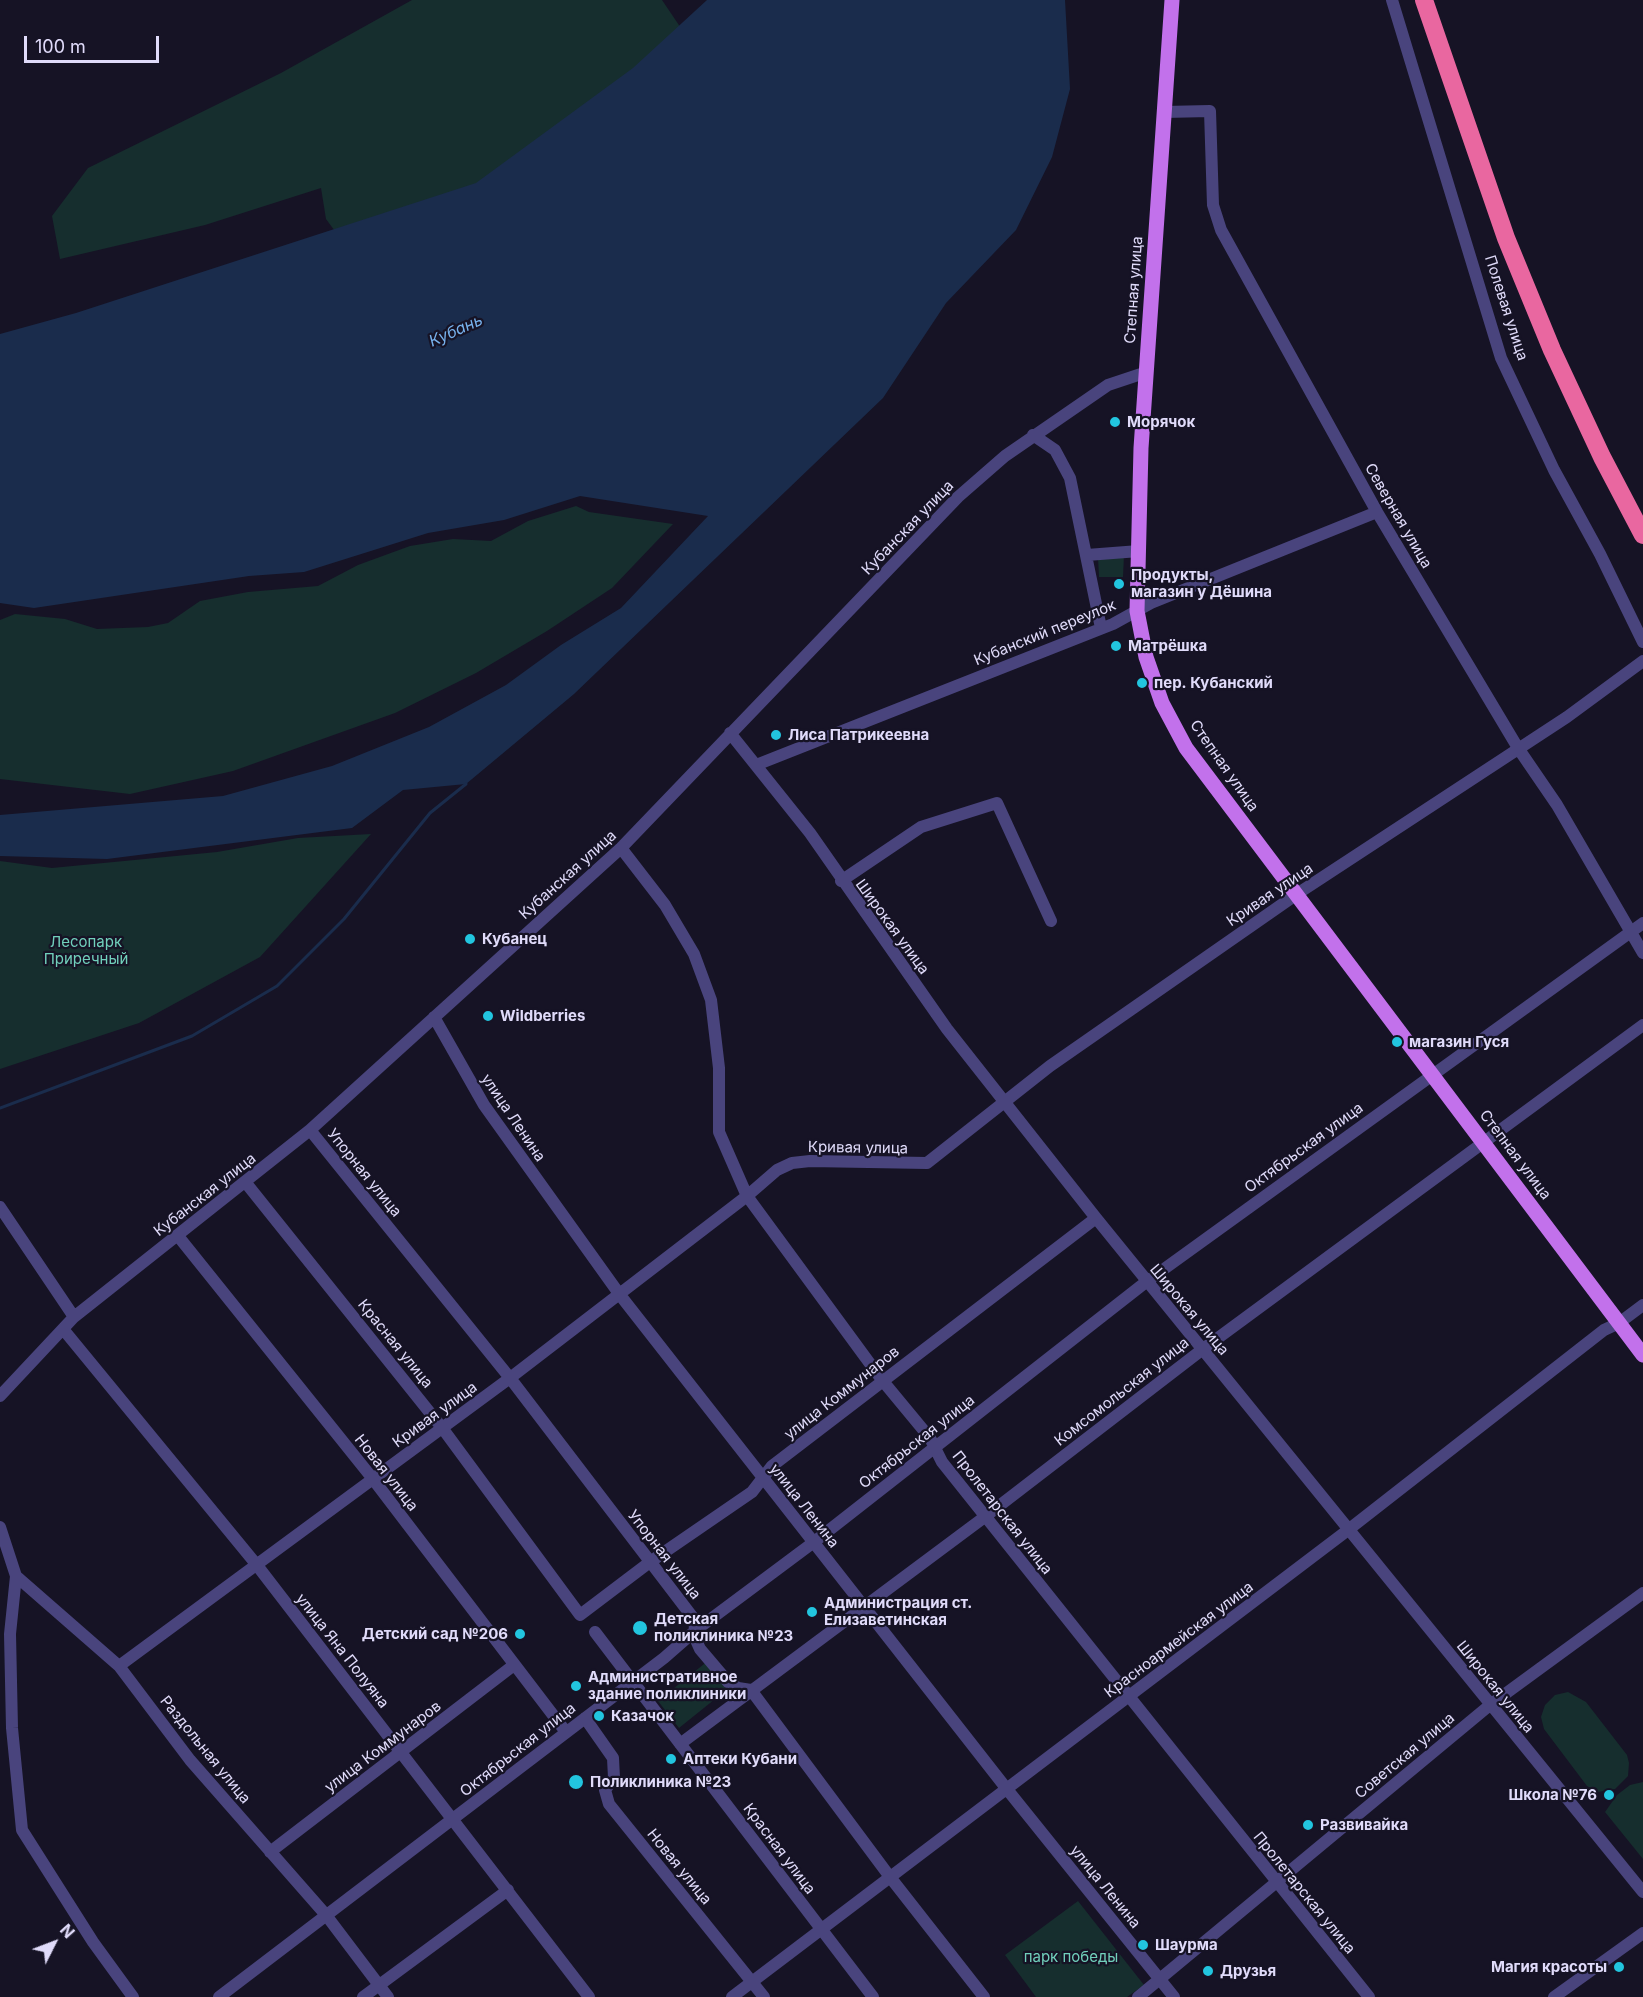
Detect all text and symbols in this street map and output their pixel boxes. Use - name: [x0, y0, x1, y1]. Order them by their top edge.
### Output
- scale bar: [27, 24, 162, 62]
- text: 100 m: [35, 36, 86, 57]
- street label: Степная улица: [1121, 236, 1147, 344]
- street label: Полевая улица: [1481, 253, 1531, 363]
- water label: Кубань: [426, 311, 486, 351]
- place label: Морячок: [1127, 413, 1195, 431]
- marker: Морячок: [1108, 415, 1122, 429]
- street label: Северная улица: [1361, 460, 1435, 572]
- street label: Кубанская улица: [858, 477, 958, 579]
- place label: Продукты, магазин у Дёшина: [1131, 566, 1272, 601]
- marker: Продукты, магазин у Дёшина: [1112, 577, 1126, 591]
- street label: Кубанский переулок: [971, 596, 1119, 670]
- place label: Матрёшка: [1128, 637, 1207, 655]
- marker: Матрёшка: [1109, 639, 1123, 653]
- place label: пер. Кубанский: [1154, 674, 1273, 692]
- marker: пер. Кубанский: [1135, 676, 1149, 690]
- street label: Степная улица: [1186, 717, 1262, 815]
- place label: Лиса Патрикеевна: [788, 726, 929, 744]
- marker: Лиса Патрикеевна: [769, 728, 783, 742]
- street label: Кубанская улица: [516, 827, 620, 923]
- street label: Кривая улица: [1223, 860, 1317, 930]
- street label: Широкая улица: [851, 876, 933, 978]
- place label: Кубанец: [482, 930, 547, 948]
- marker: Кубанец: [463, 932, 477, 946]
- park label: Лесопарк Приречный: [44, 933, 128, 968]
- place label: Wildberries: [500, 1007, 585, 1025]
- marker: Wildberries: [481, 1009, 495, 1023]
- place label: магазин Гуся: [1409, 1033, 1509, 1051]
- marker: магазин Гуся: [1390, 1035, 1404, 1049]
- street label: улица Ленина: [477, 1071, 549, 1165]
- street label: Октябрьская улица: [1241, 1099, 1367, 1197]
- street label: Степная улица: [1475, 1107, 1555, 1203]
- street label: Упорная улица: [323, 1125, 405, 1221]
- street label: Кривая улица: [808, 1138, 908, 1158]
- street label: Кубанская улица: [150, 1150, 260, 1240]
- street label: Широкая улица: [1146, 1261, 1232, 1359]
- street label: Красная улица: [354, 1296, 436, 1392]
- street label: Комсомольская улица: [1051, 1334, 1193, 1450]
- street label: улица Коммунаров: [781, 1343, 903, 1443]
- street label: Кривая улица: [389, 1378, 481, 1452]
- street label: Октябрьская улица: [856, 1391, 978, 1493]
- street label: Новая улица: [351, 1431, 421, 1515]
- street label: Пролетарская улица: [948, 1448, 1056, 1578]
- street label: улица Ленина: [766, 1460, 842, 1552]
- street label: Упорная улица: [624, 1507, 704, 1603]
- street label: Красноармейская улица: [1101, 1578, 1257, 1702]
- street label: улица Яна Полуяна: [292, 1590, 392, 1712]
- place label: Администрация ст. Елизаветинская: [824, 1594, 972, 1629]
- marker: Администрация ст. Елизаветинская: [805, 1605, 819, 1619]
- place label: Детская поликлиника №23: [654, 1610, 793, 1645]
- marker: Детская поликлиника №23: [631, 1619, 649, 1637]
- place label: Детский сад №206: [362, 1625, 508, 1643]
- marker: Детский сад №206: [513, 1627, 527, 1641]
- street label: Широкая улица: [1452, 1637, 1538, 1737]
- place label: Административное здание поликлиники: [588, 1668, 746, 1703]
- marker: Административное здание поликлиники: [569, 1679, 583, 1693]
- street label: Раздольная улица: [156, 1693, 254, 1807]
- street label: улица Коммунаров: [321, 1697, 445, 1797]
- street label: Октябрьская улица: [457, 1699, 579, 1801]
- place label: Казачок: [611, 1707, 674, 1725]
- marker: Казачок: [592, 1709, 606, 1723]
- street label: Советская улица: [1352, 1709, 1458, 1803]
- place label: Аптеки Кубани: [683, 1750, 797, 1768]
- marker: Аптеки Кубани: [664, 1752, 678, 1766]
- marker: Поликлиника №23: [567, 1773, 585, 1791]
- place label: Поликлиника №23: [590, 1773, 731, 1791]
- place label: Школа №76: [1508, 1786, 1597, 1804]
- marker: Школа №76: [1602, 1788, 1616, 1802]
- street label: Красная улица: [739, 1800, 819, 1898]
- place label: Развивайка: [1320, 1816, 1408, 1834]
- marker: Развивайка: [1301, 1818, 1315, 1832]
- street label: Новая улица: [643, 1826, 715, 1908]
- street label: Пролетарская улица: [1249, 1828, 1359, 1958]
- street label: улица Ленина: [1066, 1842, 1144, 1932]
- north arrow: [24, 1913, 84, 1973]
- text: N: [56, 1920, 79, 1942]
- place label: Шаурма: [1155, 1936, 1218, 1954]
- marker: Шаурма: [1136, 1938, 1150, 1952]
- park label: парк победы: [1024, 1948, 1118, 1966]
- place label: Магия красоты: [1491, 1958, 1607, 1976]
- marker: Магия красоты: [1612, 1960, 1626, 1974]
- place label: Друзья: [1220, 1962, 1276, 1980]
- marker: Друзья: [1201, 1964, 1215, 1978]

